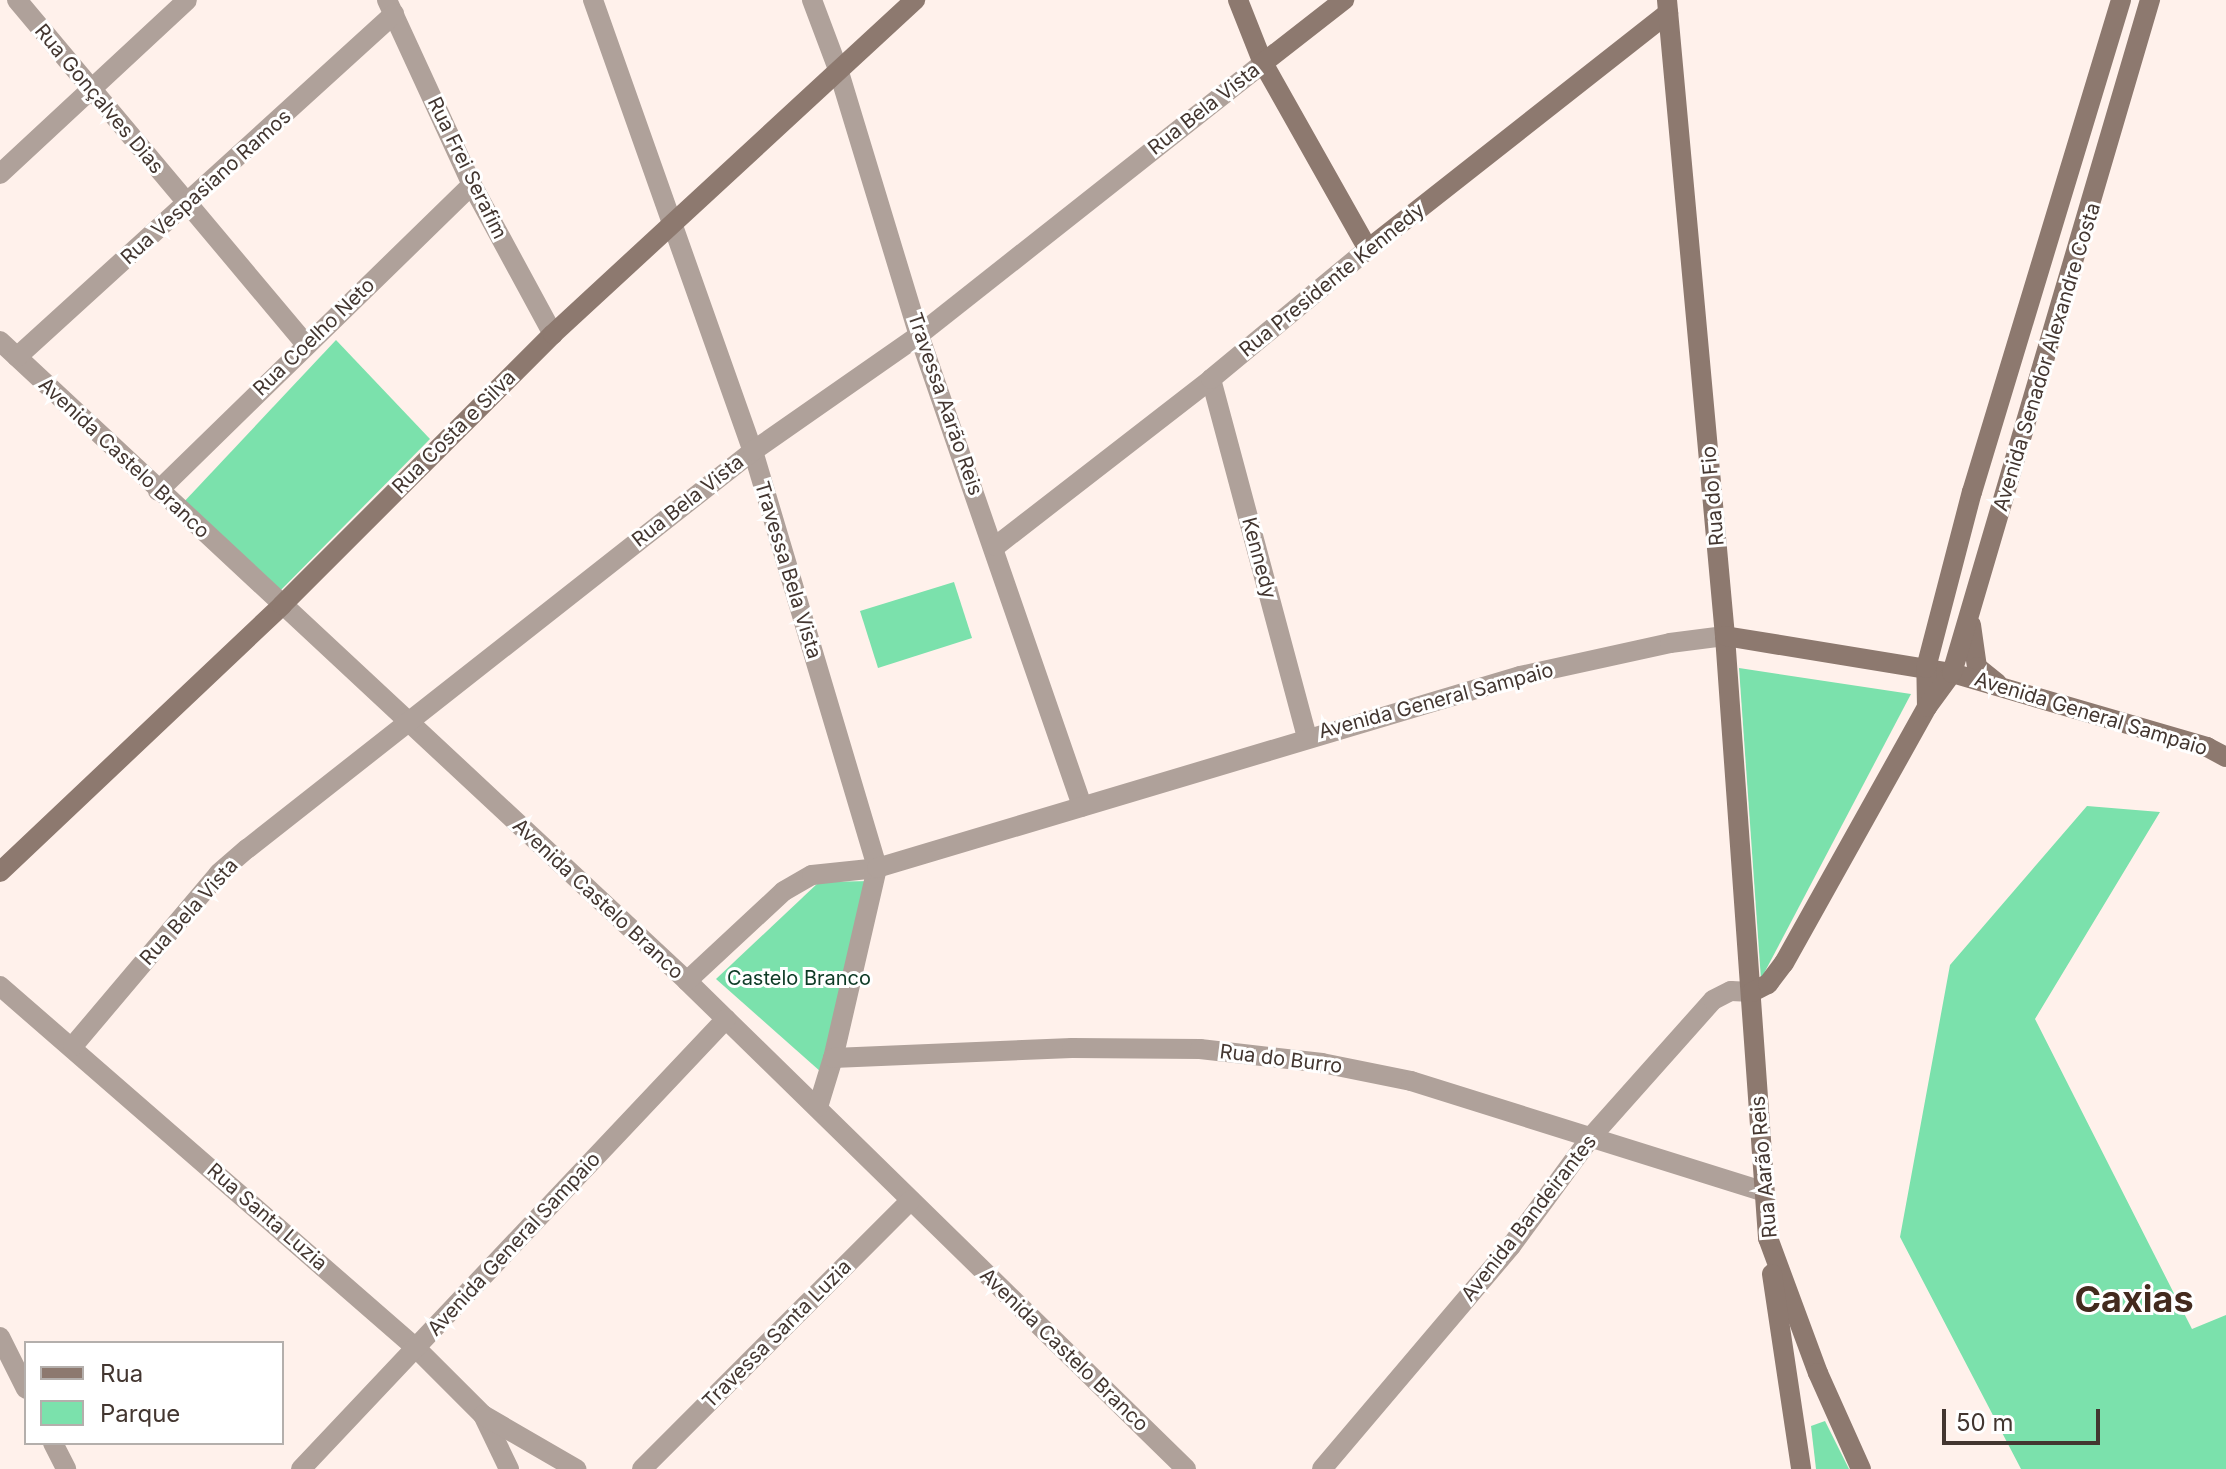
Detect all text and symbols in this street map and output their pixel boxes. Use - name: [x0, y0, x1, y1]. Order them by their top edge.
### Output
- street label: Rua Gonçalves Dias: [29, 19, 169, 179]
- street label: Rua Bela Vista: [1143, 58, 1265, 160]
- street label: Rua Frei Serafim: [422, 93, 512, 243]
- street label: Rua Vespasiano Ramos: [116, 104, 296, 270]
- street label: Rua Presidente Kennedy: [1235, 198, 1429, 362]
- street label: Avenida Senador Alexandre Costa: [1989, 200, 2105, 514]
- street label: Rua Coelho Neto: [248, 273, 380, 401]
- street label: Travessa Aarão Reis: [902, 309, 988, 499]
- street label: Rua Costa e Silva: [387, 365, 521, 499]
- street label: Avenida Castelo Branco: [34, 373, 214, 543]
- street label: Rua do Fio: [1697, 445, 1729, 547]
- street label: Rua Bela Vista: [627, 450, 749, 552]
- street label: Travessa Bela Vista: [750, 478, 826, 662]
- street label: Kennedy: [1237, 515, 1281, 601]
- street label: Avenida General Sampaio: [1316, 658, 1556, 744]
- street label: Avenida General Sampaio: [1972, 667, 2210, 761]
- street label: Avenida Castelo Branco: [508, 814, 688, 984]
- street label: Rua Bela Vista: [135, 854, 243, 970]
- park label: Castelo Branco: [727, 966, 871, 990]
- street label: Rua do Burro: [1218, 1040, 1344, 1078]
- street label: Rua Aarão Reis: [1746, 1095, 1782, 1239]
- street label: Avenida Bandeirantes: [1457, 1130, 1601, 1306]
- street label: Avenida General Sampaio: [423, 1147, 605, 1341]
- street label: Rua Santa Luzia: [202, 1158, 332, 1276]
- street label: Travessa Santa Luzia: [698, 1255, 856, 1413]
- street label: Avenida Castelo Branco: [975, 1263, 1153, 1437]
- district label: Caxias: [2074, 1278, 2194, 1322]
- legend: [24, 1341, 284, 1445]
- text: Rua: [100, 1359, 143, 1388]
- scale bar: [1946, 1393, 2104, 1443]
- text: Parque: [100, 1399, 180, 1428]
- text: 50 m: [1956, 1408, 2014, 1437]

